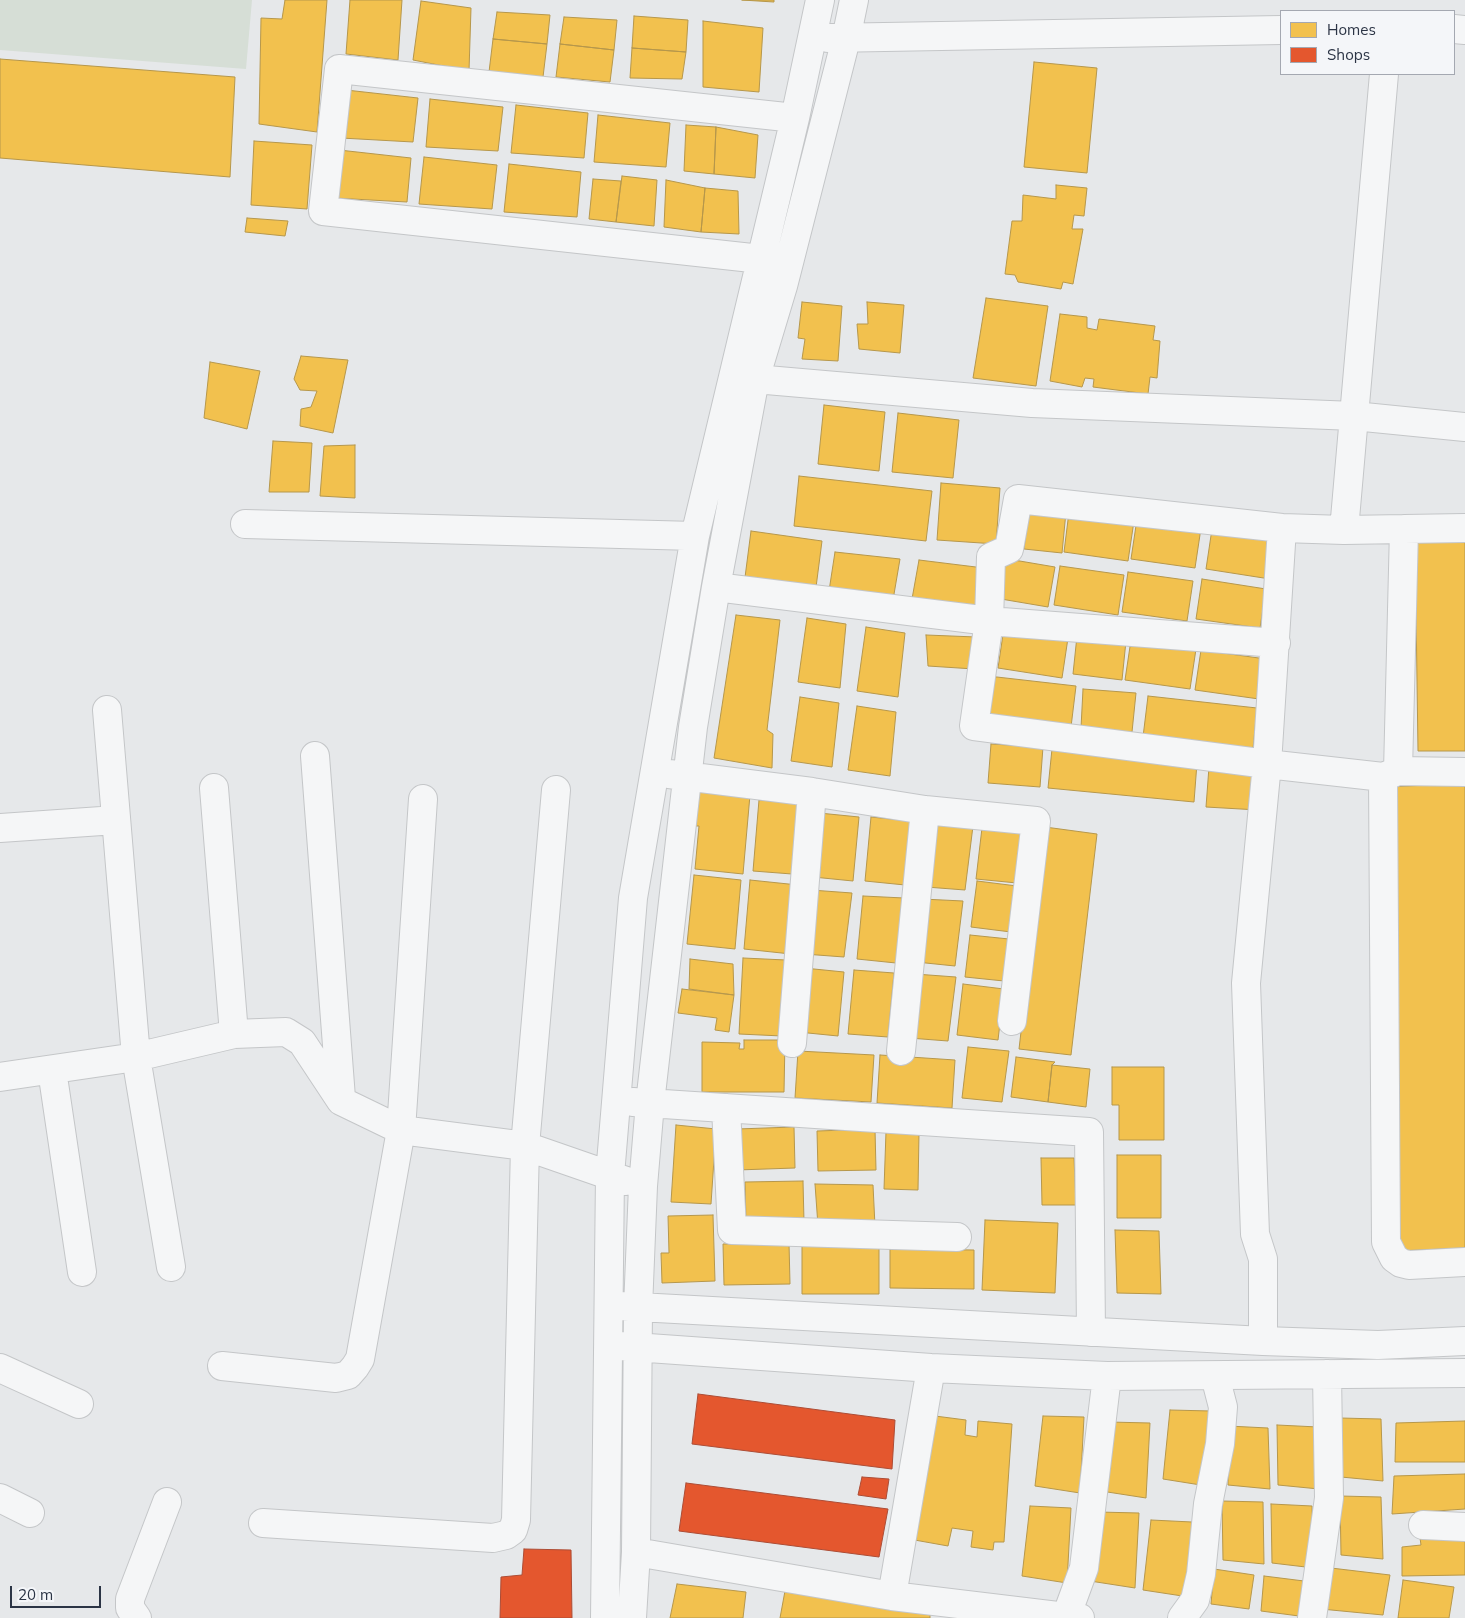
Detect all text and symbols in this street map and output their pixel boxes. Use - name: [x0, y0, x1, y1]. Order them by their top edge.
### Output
- legend: [1280, 10, 1455, 75]
- text: Homes: [1327, 20, 1376, 39]
- text: Shops: [1327, 45, 1370, 64]
- scale bar: [12, 1576, 104, 1608]
- text: 20 m: [18, 1585, 53, 1604]

